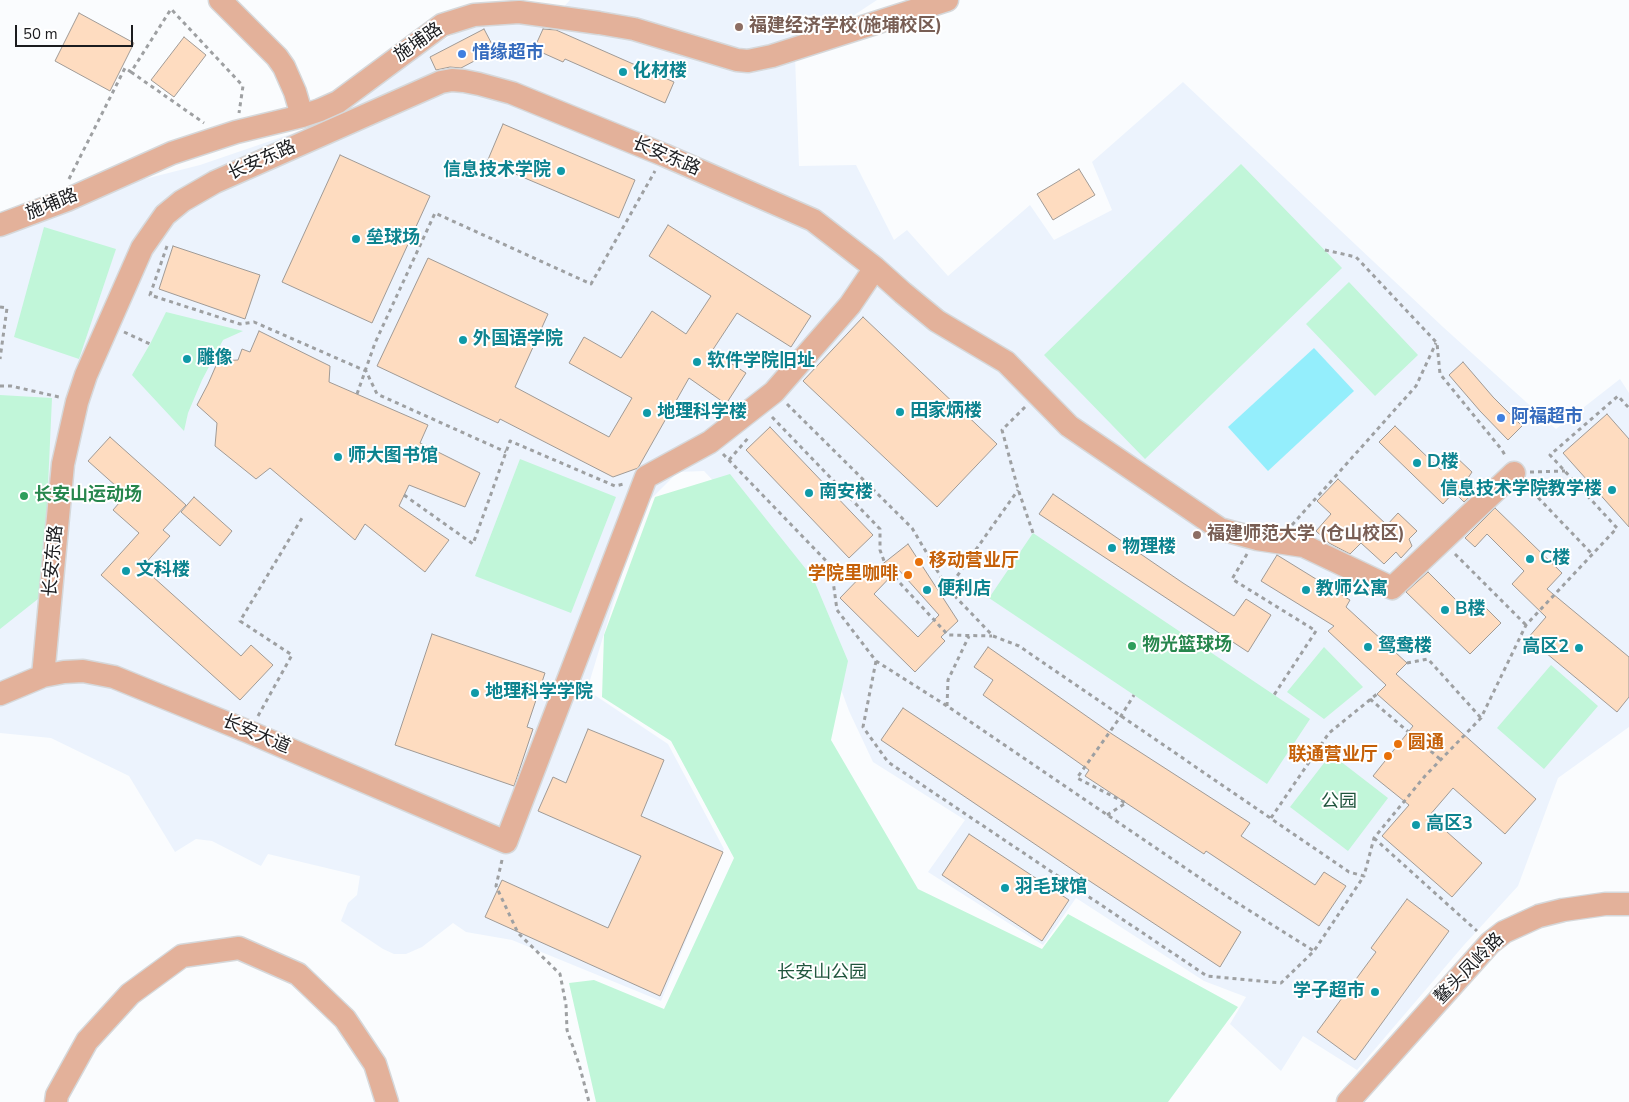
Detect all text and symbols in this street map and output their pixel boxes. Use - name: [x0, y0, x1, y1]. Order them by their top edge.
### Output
- scale bar: [18, 15, 135, 47]
- place label: 福建经济学校(施埔校区): [749, 16, 942, 38]
- street label: 施埔路: [391, 19, 447, 67]
- marker: 福建经济学校(施埔校区): [733, 21, 745, 33]
- text: 50 m: [23, 24, 58, 44]
- place label: 惜缘超市: [472, 43, 544, 65]
- marker: 惜缘超市: [456, 48, 468, 60]
- place label: 化材楼: [633, 61, 687, 83]
- marker: 化材楼: [617, 66, 629, 78]
- street label: 长安东路: [629, 133, 703, 181]
- street label: 长安东路: [225, 136, 299, 186]
- place label: 信息技术学院: [443, 160, 551, 182]
- marker: 信息技术学院: [555, 165, 567, 177]
- street label: 施埔路: [23, 185, 81, 225]
- place label: 垒球场: [366, 228, 420, 250]
- marker: 垒球场: [350, 233, 362, 245]
- place label: 外国语学院: [473, 329, 563, 351]
- marker: 外国语学院: [457, 334, 469, 346]
- place label: 雕像: [197, 348, 233, 370]
- place label: 软件学院旧址: [707, 351, 815, 373]
- marker: 雕像: [181, 353, 193, 365]
- marker: 软件学院旧址: [691, 356, 703, 368]
- place label: 田家炳楼: [910, 401, 982, 423]
- place label: 地理科学楼: [657, 402, 747, 424]
- marker: 田家炳楼: [894, 406, 906, 418]
- marker: 地理科学楼: [641, 407, 653, 419]
- place label: 阿福超市: [1511, 407, 1583, 429]
- marker: 阿福超市: [1495, 412, 1507, 424]
- place label: 师大图书馆: [348, 446, 438, 468]
- marker: 师大图书馆: [332, 451, 344, 463]
- place label: D楼: [1427, 452, 1459, 474]
- marker: D楼: [1411, 457, 1423, 469]
- place label: 信息技术学院教学楼: [1440, 479, 1602, 501]
- place label: 南安楼: [819, 482, 873, 504]
- marker: 信息技术学院教学楼: [1606, 484, 1618, 496]
- place label: 长安山运动场: [34, 485, 142, 507]
- marker: 南安楼: [803, 487, 815, 499]
- marker: 长安山运动场: [18, 490, 30, 502]
- street label: 长安东路: [40, 524, 68, 598]
- place label: 福建师范大学 (仓山校区): [1207, 524, 1405, 546]
- marker: 福建师范大学 (仓山校区): [1191, 529, 1203, 541]
- place label: 物理楼: [1122, 537, 1176, 559]
- marker: 物理楼: [1106, 542, 1118, 554]
- place label: C楼: [1540, 548, 1570, 570]
- place label: 移动营业厅: [929, 551, 1019, 573]
- marker: C楼: [1524, 553, 1536, 565]
- marker: 移动营业厅: [913, 556, 925, 568]
- place label: 文科楼: [136, 560, 190, 582]
- place label: 学院里咖啡: [808, 564, 898, 586]
- marker: 文科楼: [120, 565, 132, 577]
- marker: 学院里咖啡: [902, 569, 914, 581]
- place label: 便利店: [937, 579, 991, 601]
- place label: 教师公寓: [1316, 579, 1388, 601]
- marker: 便利店: [921, 584, 933, 596]
- marker: 教师公寓: [1300, 584, 1312, 596]
- place label: B楼: [1455, 599, 1485, 621]
- marker: B楼: [1439, 604, 1451, 616]
- place label: 物光篮球场: [1142, 635, 1232, 657]
- place label: 鸳鸯楼: [1378, 636, 1432, 658]
- place label: 高区2: [1522, 637, 1569, 659]
- marker: 物光篮球场: [1126, 640, 1138, 652]
- marker: 鸳鸯楼: [1362, 641, 1374, 653]
- marker: 高区2: [1573, 642, 1585, 654]
- place label: 地理科学学院: [485, 682, 593, 704]
- marker: 地理科学学院: [469, 687, 481, 699]
- street label: 长安大道: [219, 711, 293, 759]
- place label: 圆通: [1408, 733, 1444, 755]
- marker: 圆通: [1392, 738, 1404, 750]
- place label: 联通营业厅: [1288, 745, 1378, 767]
- marker: 联通营业厅: [1382, 750, 1394, 762]
- park label: 公园: [1321, 792, 1357, 814]
- place label: 高区3: [1426, 814, 1473, 836]
- marker: 高区3: [1410, 819, 1422, 831]
- place label: 羽毛球馆: [1015, 877, 1087, 899]
- marker: 羽毛球馆: [999, 882, 1011, 894]
- street label: 鳌头凤岭路: [1431, 929, 1509, 1009]
- park label: 长安山公园: [777, 963, 867, 985]
- place label: 学子超市: [1293, 981, 1365, 1003]
- marker: 学子超市: [1369, 986, 1381, 998]

